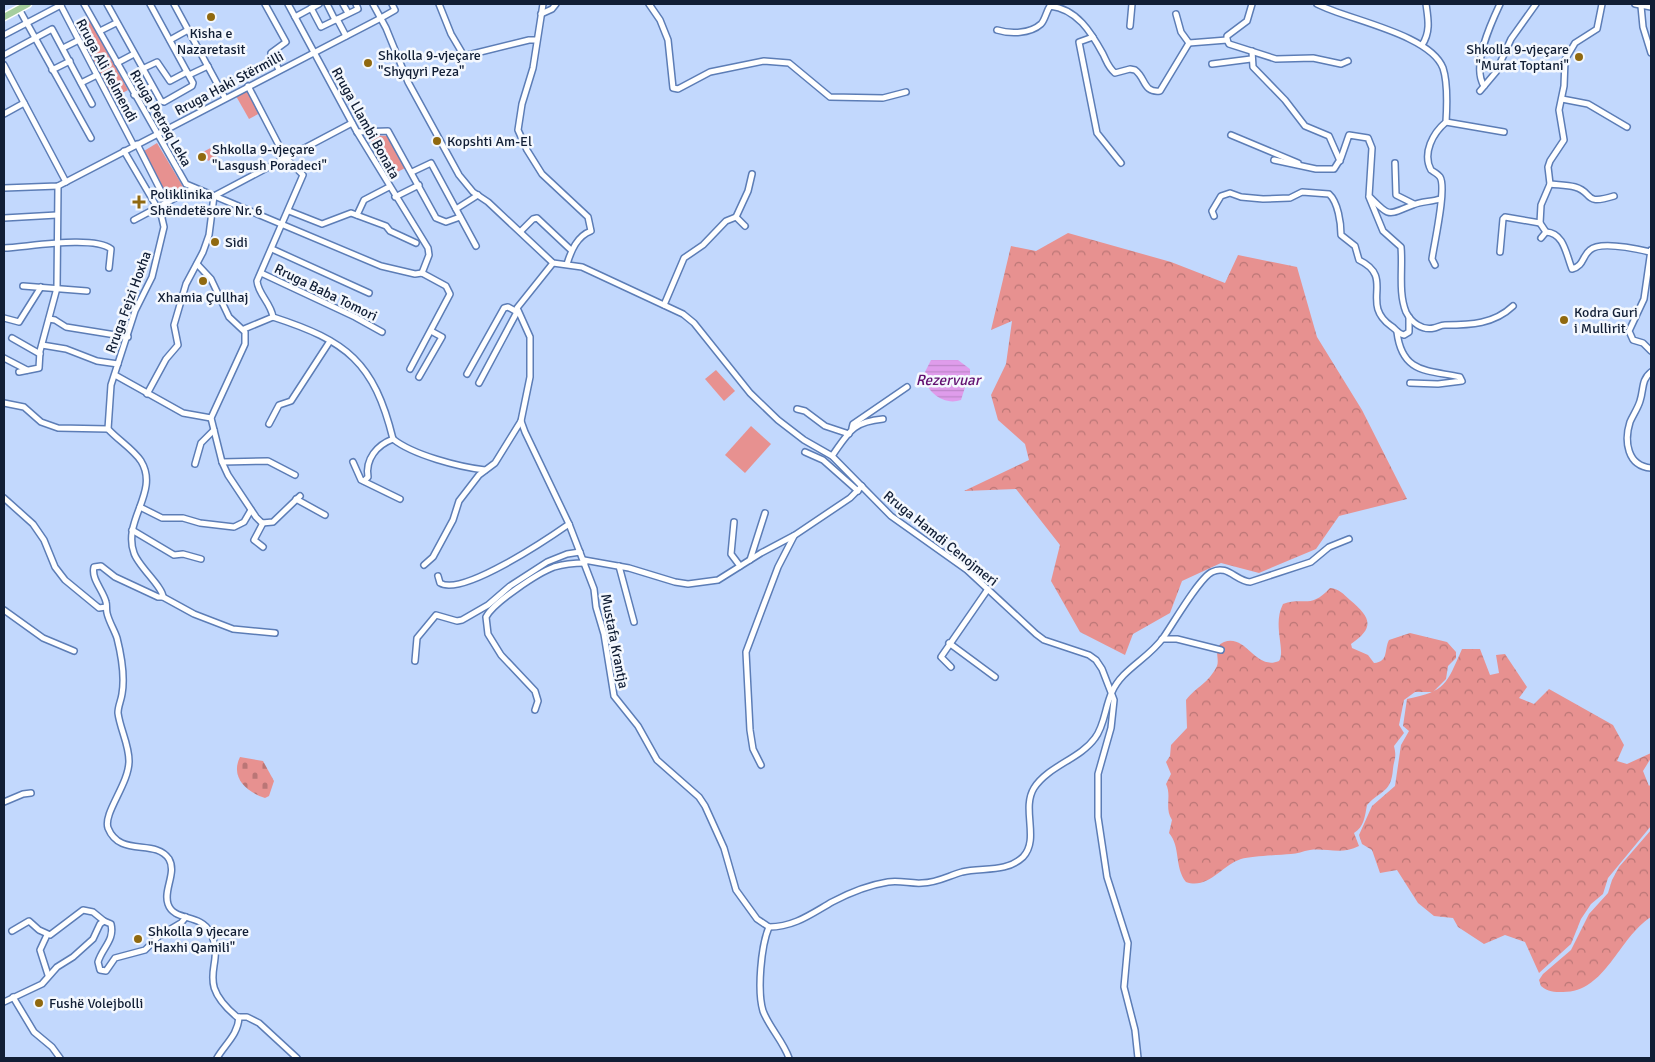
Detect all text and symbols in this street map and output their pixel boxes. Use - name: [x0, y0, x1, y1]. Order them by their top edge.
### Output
- marker: Kisha e Nazaretasit: [205, 11, 217, 23]
- street label: Rruga Ali Kelmendi: [72, 16, 141, 125]
- place label: Kisha e Nazaretasit: [177, 25, 245, 58]
- place label: Shkolla 9-vjeçare "Murat Toptani": [1466, 41, 1569, 74]
- place label: Shkolla 9-vjeçare "Shyqyri Peza": [378, 47, 481, 80]
- street label: Rruga Haki Stërmilli: [172, 48, 286, 119]
- marker: Shkolla 9-vjeçare "Murat Toptani": [1573, 51, 1585, 63]
- marker: Shkolla 9-vjeçare "Shyqyri Peza": [362, 57, 374, 69]
- street label: Rruga Llambi Bonata: [328, 64, 403, 182]
- street label: Rruga Petraq Leka: [126, 67, 195, 170]
- place label: Kopshti Am-El: [447, 133, 532, 150]
- marker: Kopshti Am-El: [431, 135, 443, 147]
- place label: Shkolla 9-vjeçare "Lasgush Poradeci": [212, 141, 327, 174]
- marker: Shkolla 9-vjeçare "Lasgush Poradeci": [196, 151, 208, 163]
- place label: Poliklinika Shëndetësore Nr. 6: [150, 186, 263, 219]
- marker: Poliklinika Shëndetësore Nr. 6: [132, 195, 146, 209]
- place label: Sidi: [225, 234, 248, 251]
- marker: Sidi: [209, 236, 221, 248]
- street label: Rruga Fejzi Hoxha: [102, 249, 155, 356]
- street label: Rruga Baba Tomori: [271, 260, 380, 325]
- marker: Xhamia Çullhaj: [197, 275, 209, 287]
- place label: Xhamia Çullhaj: [158, 289, 248, 306]
- place label: Kodra Guri i Mullirit: [1574, 304, 1638, 337]
- marker: Kodra Guri i Mullirit: [1558, 314, 1570, 326]
- water label: Rezervuar: [916, 371, 983, 389]
- street label: Rruga Hamdi Cenojmeri: [880, 487, 1001, 590]
- street label: Mustafa Krantja: [597, 592, 632, 690]
- place label: Shkolla 9 vjecare "Haxhi Qamili": [148, 923, 249, 956]
- marker: Shkolla 9 vjecare "Haxhi Qamili": [132, 933, 144, 945]
- place label: Fushë Volejbolli: [49, 995, 143, 1012]
- marker: Fushë Volejbolli: [33, 997, 45, 1009]

